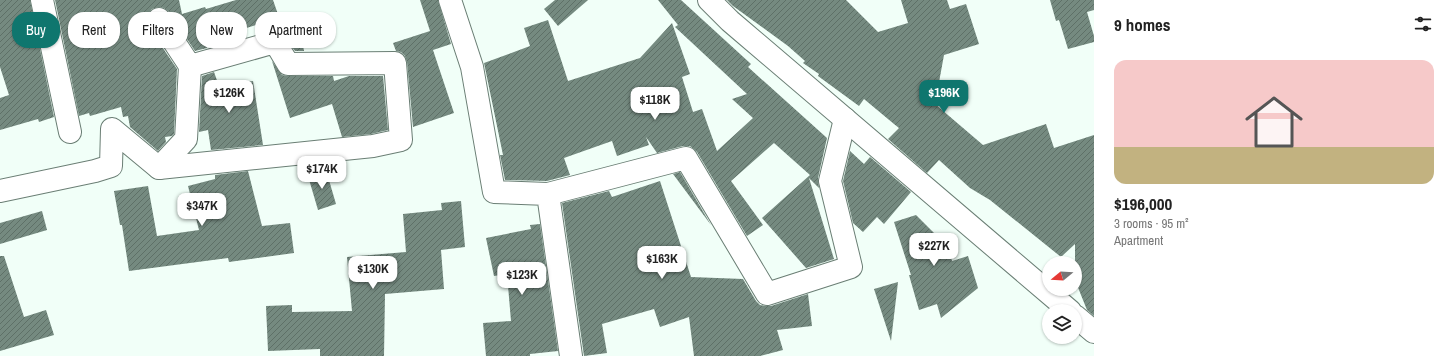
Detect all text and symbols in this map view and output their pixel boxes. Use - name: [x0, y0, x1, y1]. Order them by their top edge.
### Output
- chip: Buy: [12, 12, 60, 48]
- chip: Rent: [68, 12, 120, 48]
- chip: Filters: [128, 12, 188, 48]
- chip: New: [196, 12, 247, 48]
- chip: Apartment: [255, 12, 336, 48]
- text: 9 homes: [1114, 13, 1171, 36]
- icon: filters: [1412, 13, 1434, 35]
- pin: $126K: [201, 80, 257, 114]
- pin: $196K: [916, 80, 972, 114]
- text: $126K: [213, 84, 245, 101]
- text: $196K: [928, 84, 960, 101]
- icon: home: [1238, 86, 1310, 158]
- pin: $118K: [627, 87, 683, 121]
- text: $118K: [640, 91, 670, 108]
- pin: $174K: [294, 156, 350, 190]
- text: $174K: [306, 160, 338, 177]
- text: $196,000: [1114, 192, 1172, 215]
- pin: $347K: [174, 193, 230, 227]
- text: $347K: [186, 197, 218, 214]
- text: 3 rooms · 95 m²: [1114, 215, 1189, 232]
- text: Apartment: [1114, 232, 1163, 249]
- pin: $227K: [906, 233, 962, 267]
- text: $227K: [918, 237, 950, 254]
- pin: $163K: [634, 246, 690, 280]
- text: $163K: [646, 250, 678, 267]
- pin: $130K: [345, 256, 401, 290]
- north arrow: [1042, 256, 1082, 296]
- map controls: [1042, 256, 1082, 344]
- text: $130K: [357, 260, 389, 277]
- pin: $123K: [494, 262, 550, 296]
- text: $123K: [506, 266, 538, 283]
- button: layers: [1042, 304, 1082, 344]

